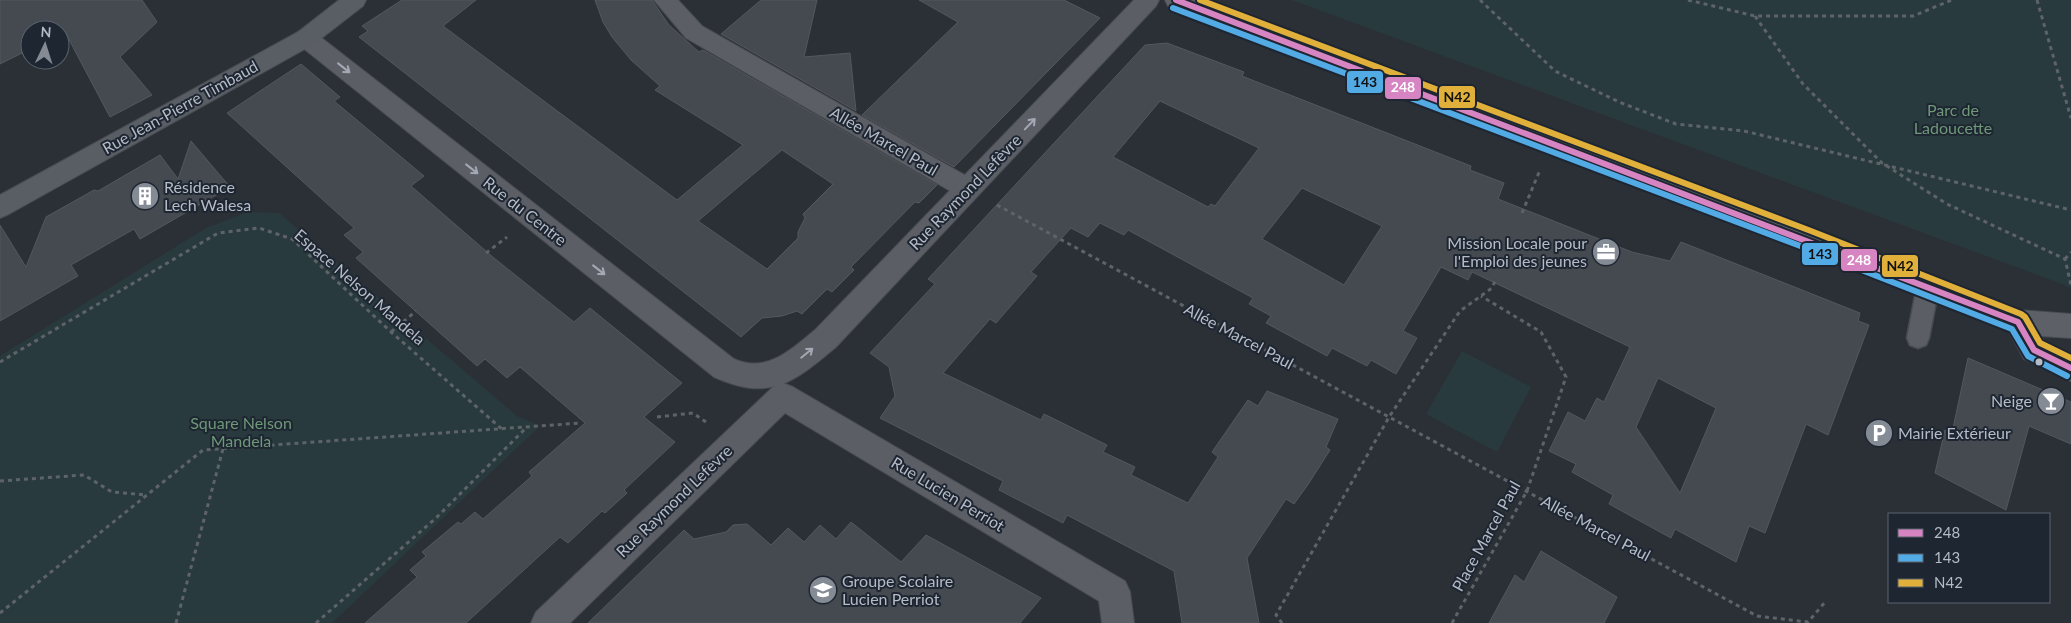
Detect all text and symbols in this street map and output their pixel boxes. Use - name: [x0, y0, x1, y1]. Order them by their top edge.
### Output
- north arrow: [20, 20, 70, 70]
- text: N: [40, 23, 52, 40]
- street label: Rue Jean-Pierre Timbaud: [99, 56, 261, 157]
- one-way arrow: [338, 62, 351, 73]
- line badge: 143: [1346, 70, 1384, 94]
- text: 143: [1353, 73, 1377, 90]
- line badge: 248: [1384, 76, 1422, 100]
- text: 248: [1391, 78, 1415, 95]
- line badge: N42: [1438, 85, 1476, 109]
- text: N42: [1443, 88, 1471, 105]
- park label: Parc de Ladoucette: [1914, 100, 1992, 137]
- street label: Allée Marcel Paul: [827, 102, 941, 179]
- one-way arrow: [1024, 117, 1036, 130]
- street label: Rue Raymond Lefèvre: [905, 130, 1025, 253]
- one-way arrow: [465, 164, 479, 174]
- street label: Rue du Centre: [480, 172, 571, 249]
- place label: Résidence Lech Walesa: [164, 177, 251, 214]
- building icon: Résidence Lech Walesa: [130, 181, 160, 211]
- street label: Espace Nelson Mandela: [291, 225, 430, 349]
- place label: Mission Locale pour l'Emploi des jeunes: [1447, 233, 1587, 270]
- office icon: Mission Locale pour l'Emploi des jeunes: [1591, 237, 1621, 267]
- line badge: 143: [1801, 242, 1839, 266]
- text: 143: [1808, 245, 1832, 262]
- line badge: 248: [1840, 248, 1878, 272]
- text: 248: [1847, 251, 1871, 268]
- line badge: N42: [1881, 254, 1919, 278]
- text: N42: [1886, 257, 1914, 274]
- one-way arrow: [592, 264, 605, 275]
- street label: Allée Marcel Paul: [1181, 299, 1297, 372]
- one-way arrow: [801, 348, 814, 359]
- unlabelled marker: [2034, 357, 2044, 367]
- bar icon: Neige: [2036, 386, 2066, 416]
- place label: Neige: [1991, 391, 2032, 410]
- park label: Square Nelson Mandela: [190, 413, 292, 450]
- parking icon: Mairie Extérieur: [1864, 418, 1894, 448]
- place label: Mairie Extérieur: [1898, 423, 2011, 442]
- street label: Rue Raymond Lefèvre: [612, 441, 735, 561]
- street label: Rue Lucien Perriot: [888, 452, 1008, 535]
- street label: Place Marcel Paul: [1447, 477, 1524, 594]
- street label: Allée Marcel Paul: [1538, 491, 1654, 564]
- legend: [1888, 513, 2051, 603]
- text: 248: [1934, 523, 1960, 541]
- text: 143: [1934, 548, 1960, 566]
- place label: Groupe Scolaire Lucien Perriot: [842, 571, 953, 608]
- text: N42: [1934, 573, 1963, 591]
- school or university icon: Groupe Scolaire Lucien Perriot: [808, 575, 838, 605]

